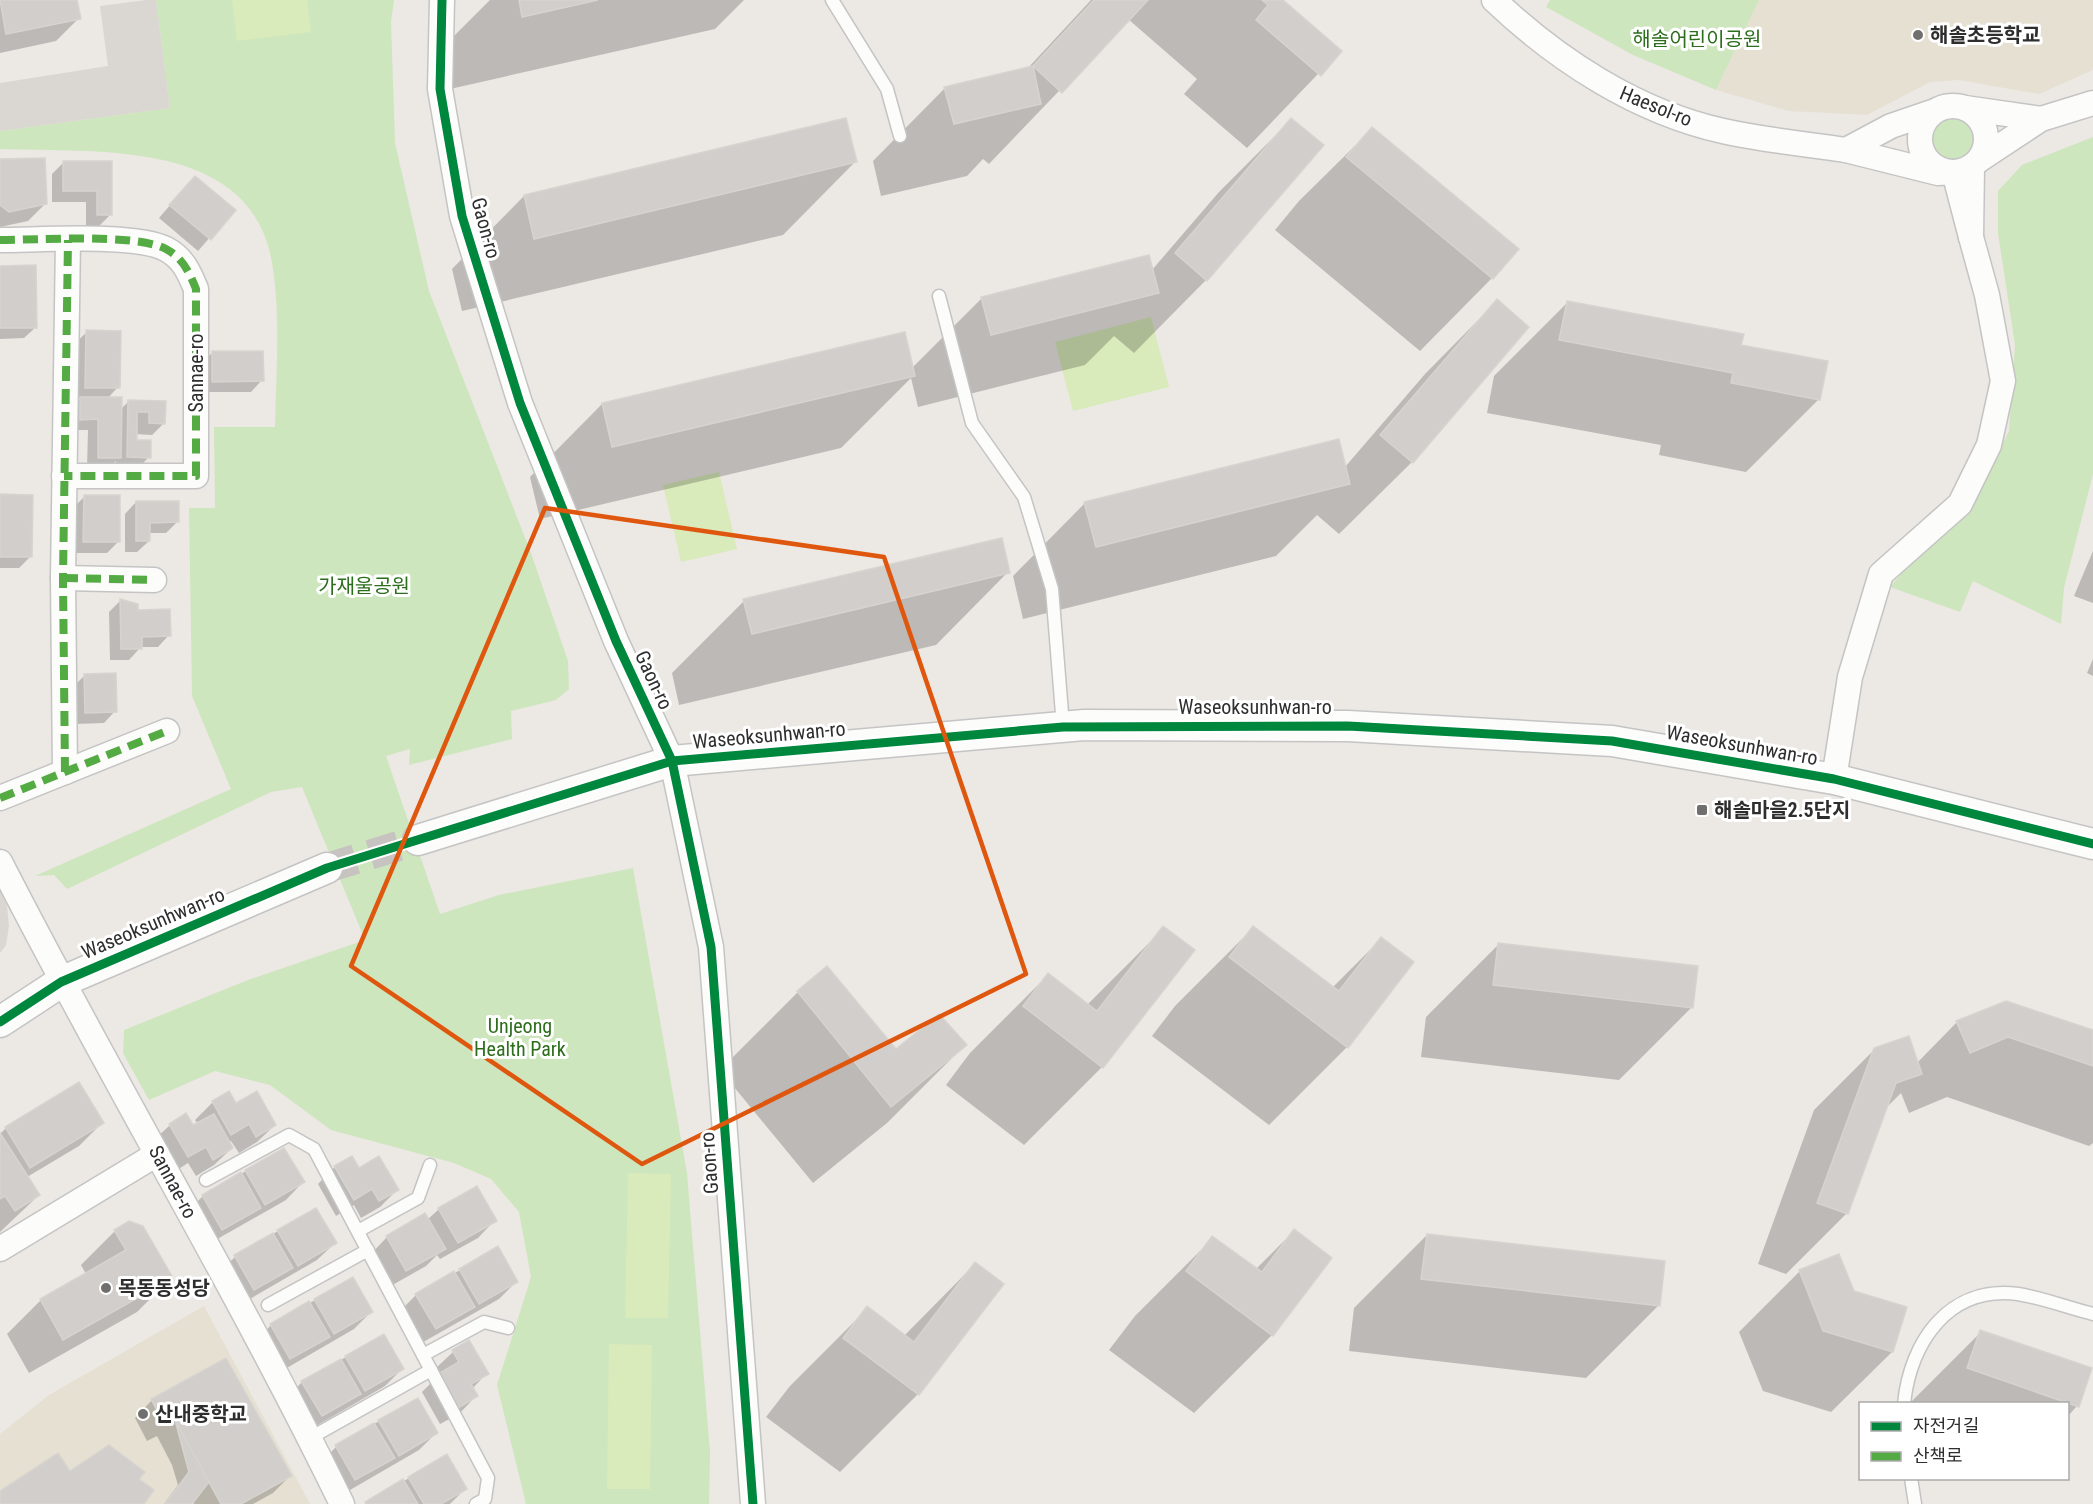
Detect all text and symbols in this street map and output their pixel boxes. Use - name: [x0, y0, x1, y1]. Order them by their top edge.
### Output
- place label: 해솔초등학교: [1930, 23, 2040, 47]
- park label: 해솔어린이공원: [1633, 27, 1761, 51]
- marker: 해솔초등학교: [1911, 28, 1925, 42]
- street label: Haesol-ro: [1616, 81, 1696, 131]
- street label: Gaon-ro: [466, 195, 506, 261]
- street label: Sannae-ro: [184, 333, 208, 413]
- park label: 가재울공원: [318, 574, 410, 598]
- street label: Gaon-ro: [630, 647, 678, 713]
- street label: Waseoksunhwan-ro: [1178, 695, 1332, 719]
- street label: Waseoksunhwan-ro: [692, 716, 846, 754]
- street label: Waseoksunhwan-ro: [1664, 720, 1820, 770]
- place label: 해솔마을2.5단지: [1714, 798, 1850, 822]
- marker: 해솔마을2.5단지: [1695, 803, 1709, 817]
- street label: Waseoksunhwan-ro: [78, 882, 228, 964]
- park label: Unjeong Health Park: [474, 1014, 566, 1061]
- street label: Gaon-ro: [695, 1131, 723, 1195]
- street label: Sannae-ro: [144, 1141, 202, 1223]
- place label: 목동동성당: [118, 1276, 210, 1300]
- marker: 목동동성당: [99, 1281, 113, 1295]
- place label: 산내중학교: [155, 1402, 247, 1426]
- legend: [1859, 1402, 2069, 1480]
- marker: 산내중학교: [136, 1407, 150, 1421]
- text: 자전거길: [1913, 1415, 1979, 1436]
- text: 산책로: [1913, 1445, 1963, 1466]

